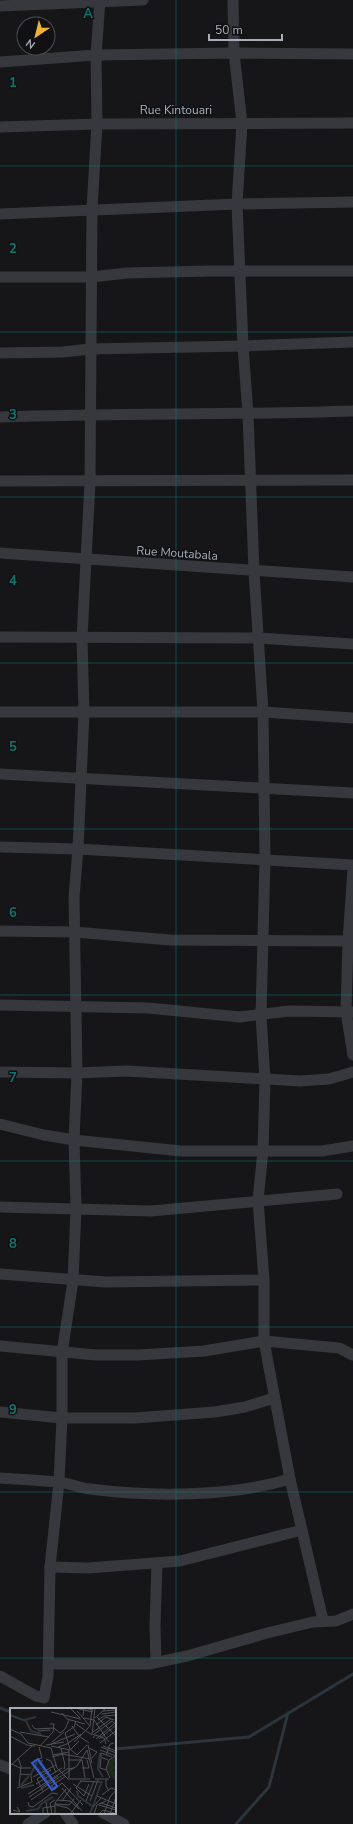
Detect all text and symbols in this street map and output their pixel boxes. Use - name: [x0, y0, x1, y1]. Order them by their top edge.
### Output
- text: A: [83, 5, 93, 23]
- north arrow: [16, 16, 56, 56]
- scale bar: [209, 16, 282, 42]
- text: 50 m: [215, 22, 243, 38]
- text: N: [23, 35, 38, 52]
- text: 1: [9, 74, 17, 92]
- street label: Rue Kintouari: [140, 102, 212, 118]
- text: 2: [9, 240, 17, 258]
- text: 3: [9, 406, 17, 424]
- street label: Rue Moutabala: [136, 542, 218, 564]
- text: 4: [9, 572, 17, 590]
- text: 5: [9, 738, 17, 756]
- text: 6: [9, 904, 17, 922]
- text: 7: [9, 1069, 17, 1087]
- text: 8: [9, 1235, 17, 1253]
- text: 9: [9, 1401, 17, 1419]
- inset map: [10, 1708, 116, 1814]

